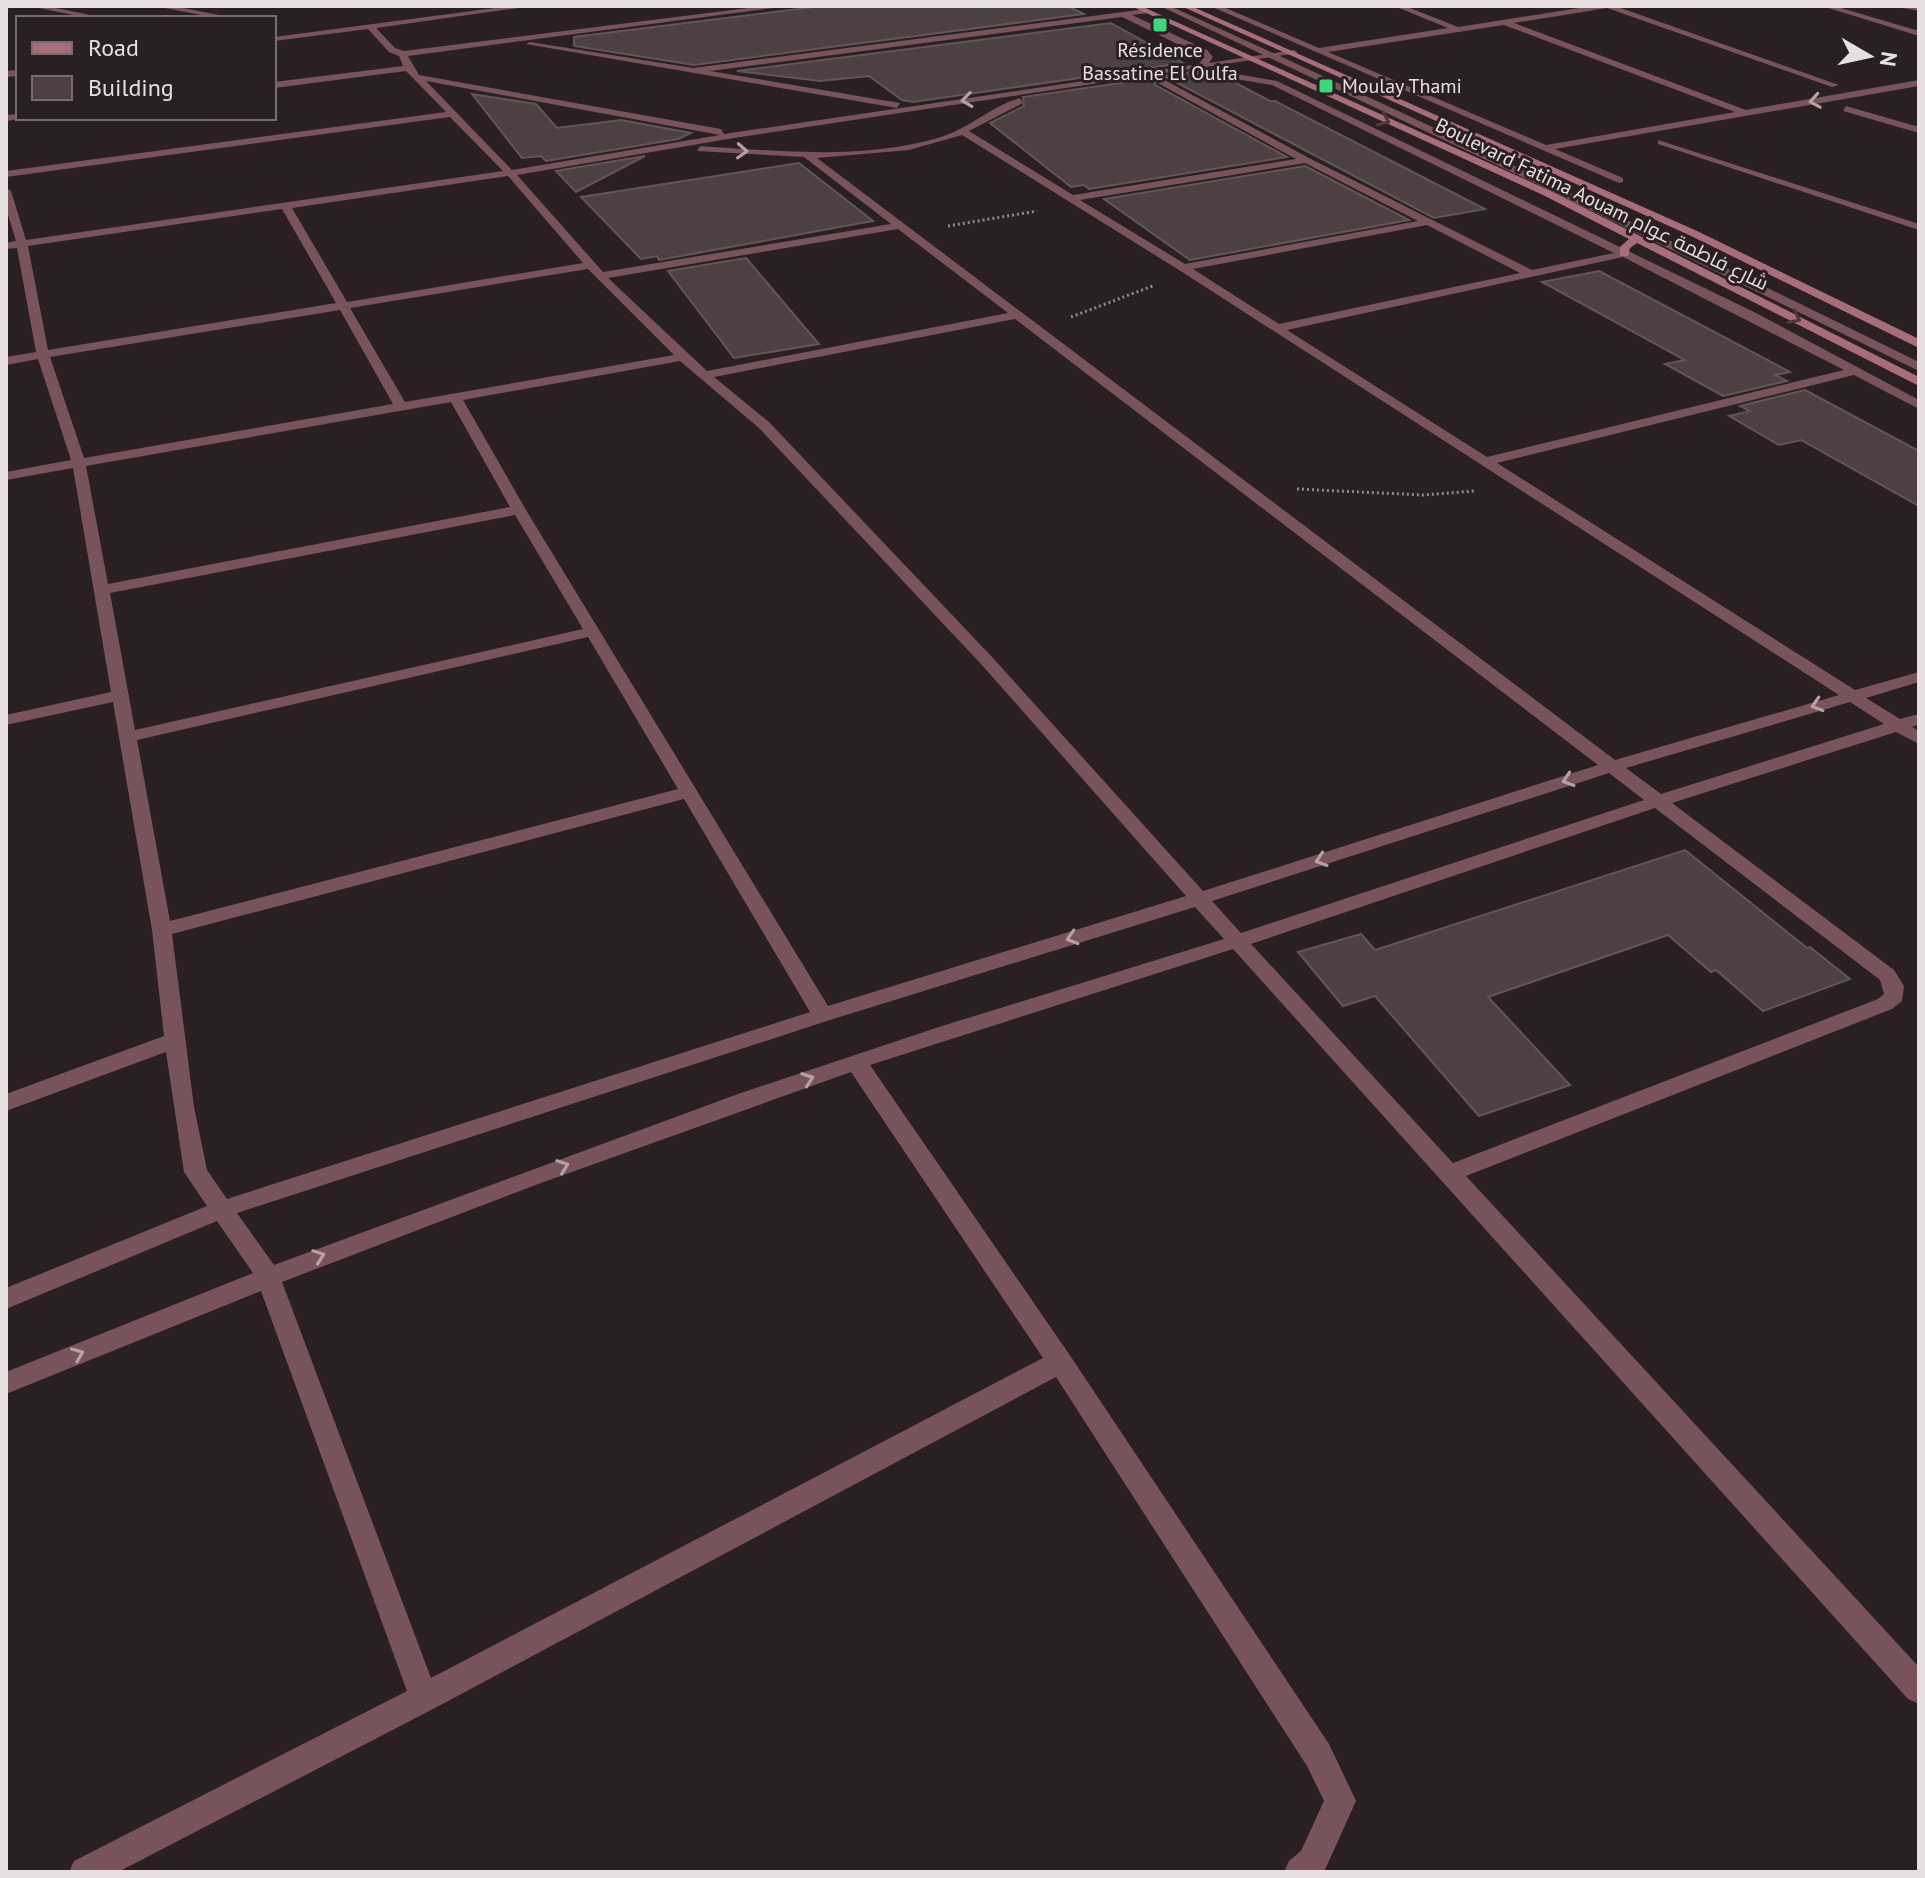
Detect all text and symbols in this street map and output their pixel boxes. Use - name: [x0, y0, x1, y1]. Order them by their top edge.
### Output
- legend: [16, 16, 276, 120]
- marker: Résidence Bassatine El Oulfa: [1151, 16, 1169, 34]
- north arrow: [1829, 16, 1909, 96]
- text: Road: [88, 32, 139, 63]
- place label: Résidence Bassatine El Oulfa: [1082, 37, 1238, 86]
- text: N: [1874, 50, 1904, 68]
- text: Building: [88, 72, 174, 103]
- place label: Moulay Thami: [1342, 73, 1462, 99]
- marker: Moulay Thami: [1317, 77, 1335, 95]
- one-way arrow: [960, 92, 973, 109]
- one-way arrow: [1808, 92, 1821, 109]
- one-way arrow: [1376, 110, 1391, 126]
- street label: Boulevard Fatima Aouam شارع فاطمة عوام: [1431, 112, 1773, 297]
- one-way arrow: [736, 143, 749, 160]
- one-way arrow: [1786, 309, 1801, 324]
- one-way arrow: [1810, 696, 1824, 712]
- one-way arrow: [1562, 771, 1576, 787]
- one-way arrow: [1314, 851, 1328, 867]
- one-way arrow: [1066, 929, 1080, 945]
- one-way arrow: [800, 1072, 814, 1088]
- one-way arrow: [555, 1159, 569, 1176]
- one-way arrow: [311, 1249, 325, 1266]
- one-way arrow: [70, 1347, 84, 1363]

